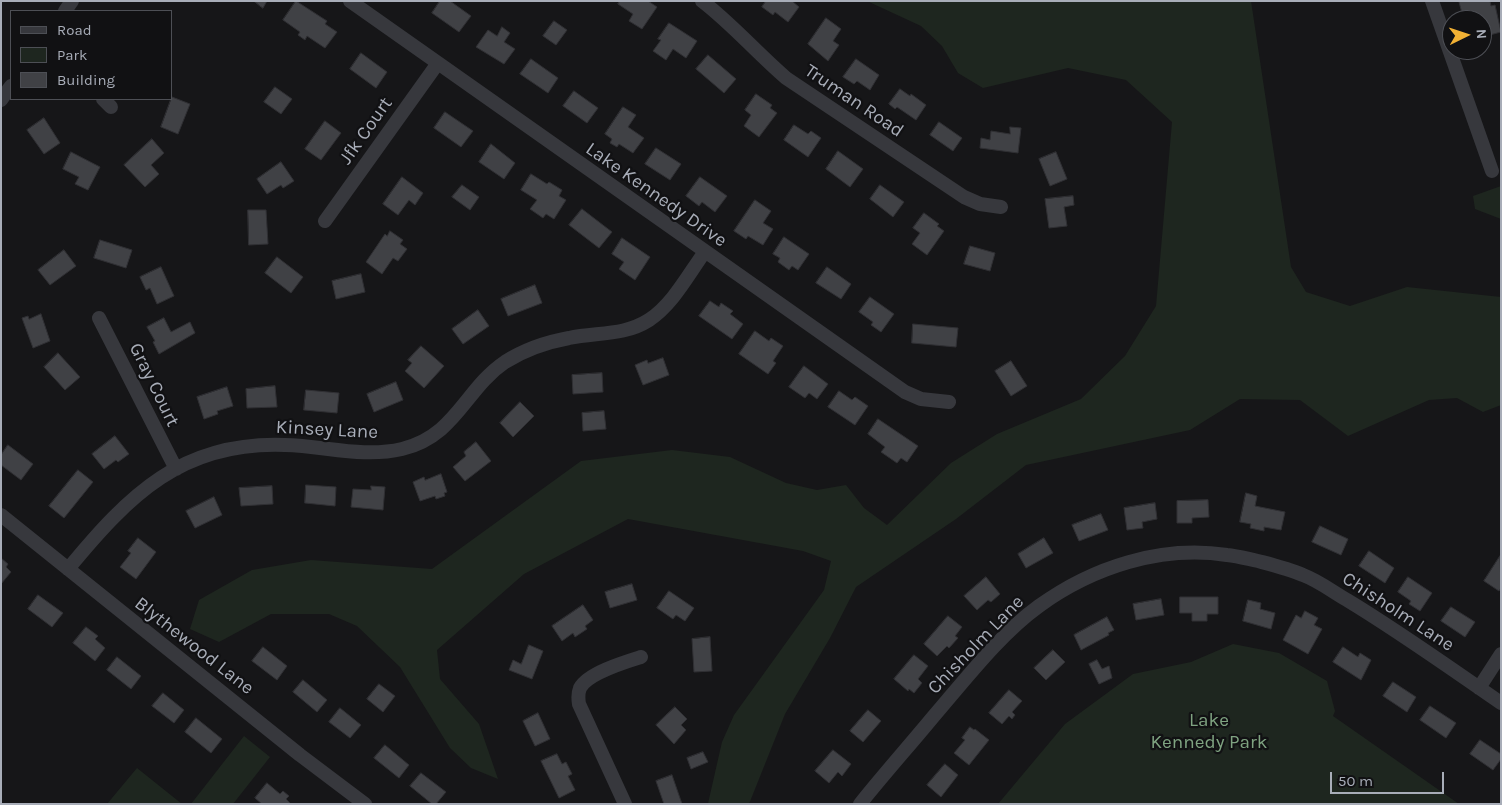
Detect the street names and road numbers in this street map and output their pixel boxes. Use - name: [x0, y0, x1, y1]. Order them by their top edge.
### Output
- street label: Truman Road: [800, 60, 908, 142]
- street label: Jfk Court: [335, 93, 397, 169]
- street label: Lake Kennedy Drive: [581, 138, 731, 252]
- street label: Gray Court: [124, 339, 184, 431]
- street label: Kinsey Lane: [275, 416, 379, 444]
- street label: Chisholm Lane: [1338, 567, 1458, 657]
- street label: Chisholm Lane: [923, 591, 1029, 699]
- street label: Blythewood Lane: [130, 592, 258, 700]

